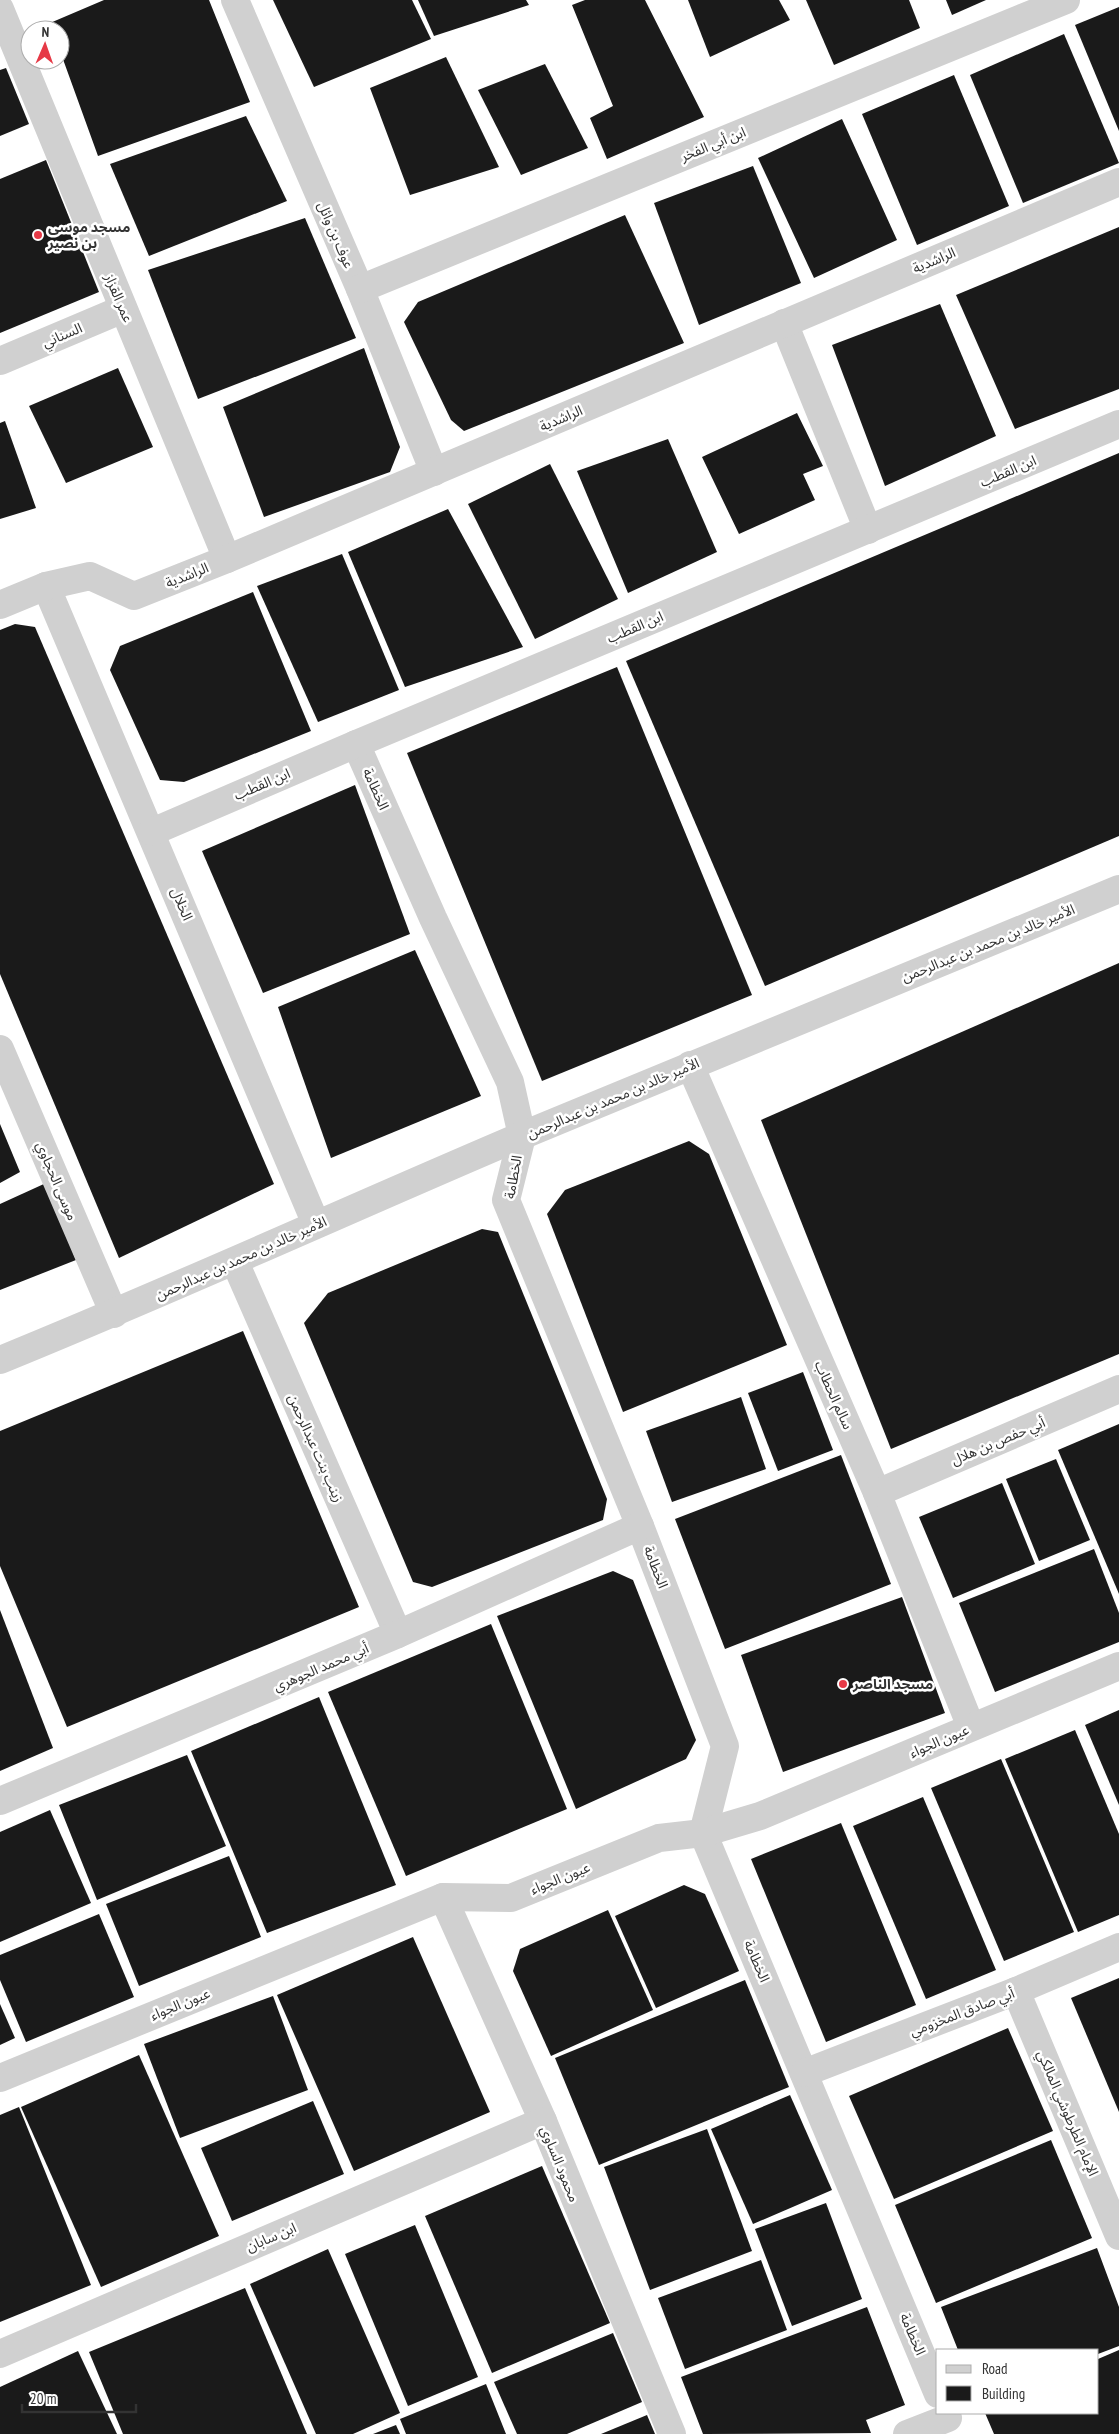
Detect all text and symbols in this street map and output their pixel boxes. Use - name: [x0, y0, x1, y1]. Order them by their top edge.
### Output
- north arrow: [20, 20, 70, 70]
- text: N: [41, 23, 50, 41]
- street label: ابن أبي الفخر: [677, 123, 749, 168]
- street label: عوف بن وائل: [314, 199, 358, 271]
- place label: مسجد موسى بن نصير: [47, 218, 130, 252]
- marker: مسجد موسى بن نصير: [32, 229, 44, 241]
- street label: الراشدية: [910, 243, 958, 277]
- street label: عمر القزاز: [100, 270, 137, 325]
- street label: السناني: [39, 319, 86, 354]
- street label: الراشدية: [537, 401, 585, 435]
- street label: ابن القطب: [977, 451, 1039, 491]
- street label: الراشدية: [163, 558, 211, 592]
- street label: ابن القطب: [604, 607, 666, 647]
- street label: ابن القطب: [231, 764, 293, 804]
- street label: الخطامة: [359, 765, 393, 813]
- street label: الخلال: [167, 885, 197, 923]
- street label: الأمير خالد بن محمد بن عبدالرحمن: [899, 900, 1077, 986]
- street label: الأمير خالد بن محمد بن عبدالرحمن: [524, 1053, 702, 1143]
- street label: موسى الحجاوي: [30, 1139, 82, 1224]
- street label: الخطامة: [500, 1154, 526, 1200]
- street label: الأمير خالد بن محمد بن عبدالرحمن: [153, 1212, 329, 1304]
- street label: سالم الحطاب: [809, 1358, 857, 1433]
- street label: زينب بنت عبدالرحمن: [284, 1391, 348, 1505]
- street label: أبي حفص بن هلال: [948, 1413, 1049, 1471]
- street label: الخطامة: [640, 1543, 672, 1591]
- street label: أبي محمد الجوهري: [271, 1639, 373, 1697]
- place label: مسجد الناصر: [852, 1675, 933, 1693]
- marker: مسجد الناصر: [837, 1678, 849, 1690]
- street label: عيون الجواء: [906, 1720, 972, 1762]
- street label: عيون الجواء: [527, 1858, 593, 1898]
- street label: الخطامة: [740, 1937, 774, 1985]
- street label: عيون الجواء: [147, 1984, 213, 2024]
- street label: أبي صادق المخزومي: [907, 1984, 1018, 2042]
- street label: الإمام الطرطوشي المالكي: [1031, 2047, 1103, 2180]
- street label: محمود الساوي: [534, 2123, 583, 2206]
- street label: ابن سابان: [243, 2218, 299, 2256]
- street label: الخطامة: [896, 2310, 930, 2358]
- legend: [936, 2349, 1099, 2414]
- text: Road: [982, 2359, 1008, 2378]
- scale bar: [22, 2382, 136, 2414]
- text: Building: [982, 2384, 1025, 2403]
- text: 20 m: [30, 2389, 56, 2408]

